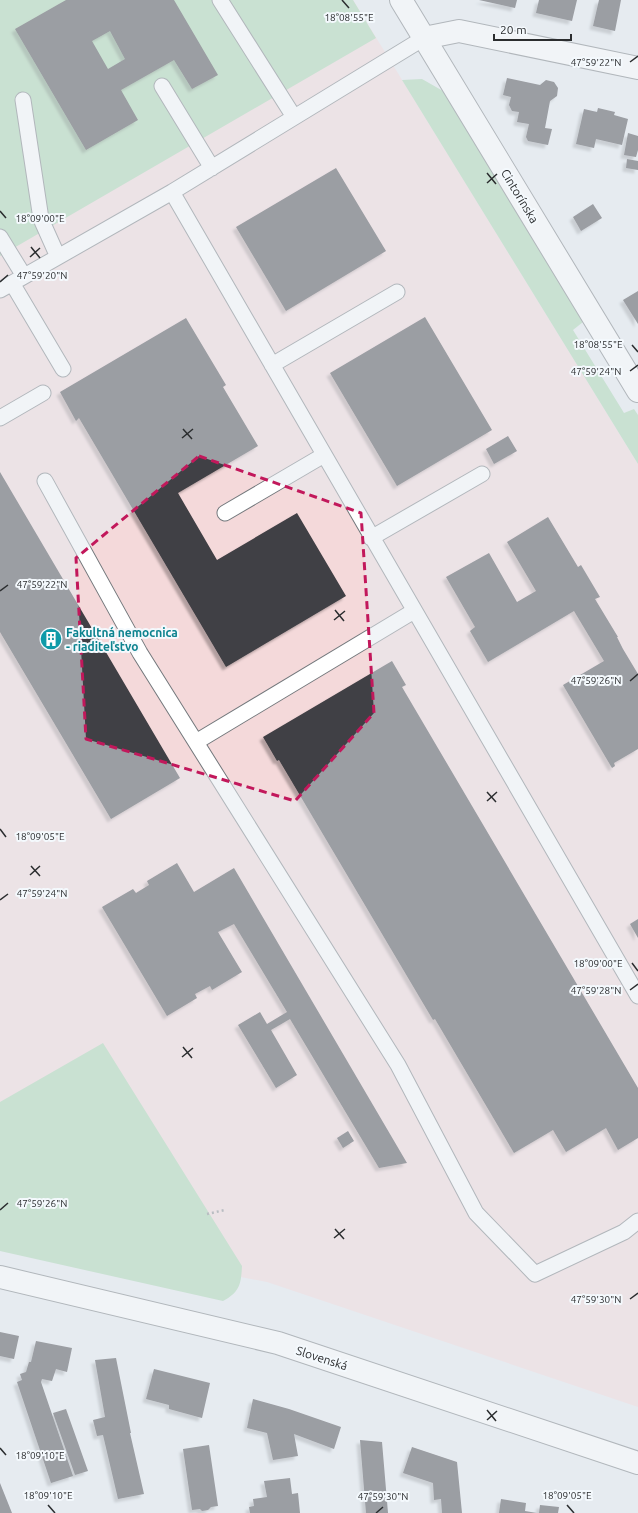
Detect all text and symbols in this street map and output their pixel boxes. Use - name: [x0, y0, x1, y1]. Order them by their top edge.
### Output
- text: 18°08'55"E: [324, 12, 374, 23]
- scale bar: [494, 16, 571, 42]
- text: 20 m: [500, 23, 527, 36]
- text: 47°59'22"N: [571, 57, 621, 68]
- street label: Cintorínska: [499, 167, 541, 225]
- text: 18°09'00"E: [15, 213, 65, 224]
- text: 47°59'20"N: [17, 270, 67, 281]
- text: 18°08'55"E: [573, 339, 623, 350]
- text: 47°59'24"N: [571, 366, 621, 377]
- text: 47°59'22"N: [17, 579, 67, 590]
- building icon: Fakultná nemocnica - riaditeľstvo: [38, 626, 64, 652]
- place label: Fakultná nemocnica - riaditeľstvo: [66, 626, 178, 653]
- text: 47°59'26"N: [571, 675, 621, 686]
- text: 18°09'05"E: [15, 831, 65, 842]
- text: 47°59'24"N: [17, 888, 67, 899]
- text: 18°09'00"E: [573, 958, 623, 969]
- text: 47°59'28"N: [571, 985, 621, 996]
- text: 47°59'26"N: [17, 1198, 67, 1209]
- text: 47°59'30"N: [571, 1294, 621, 1305]
- street label: Slovenská: [295, 1344, 349, 1372]
- text: 18°09'10"E: [15, 1450, 65, 1461]
- text: 18°09'10"E: [23, 1490, 73, 1501]
- text: 18°09'05"E: [542, 1490, 592, 1501]
- text: 47°59'30"N: [358, 1491, 408, 1502]

